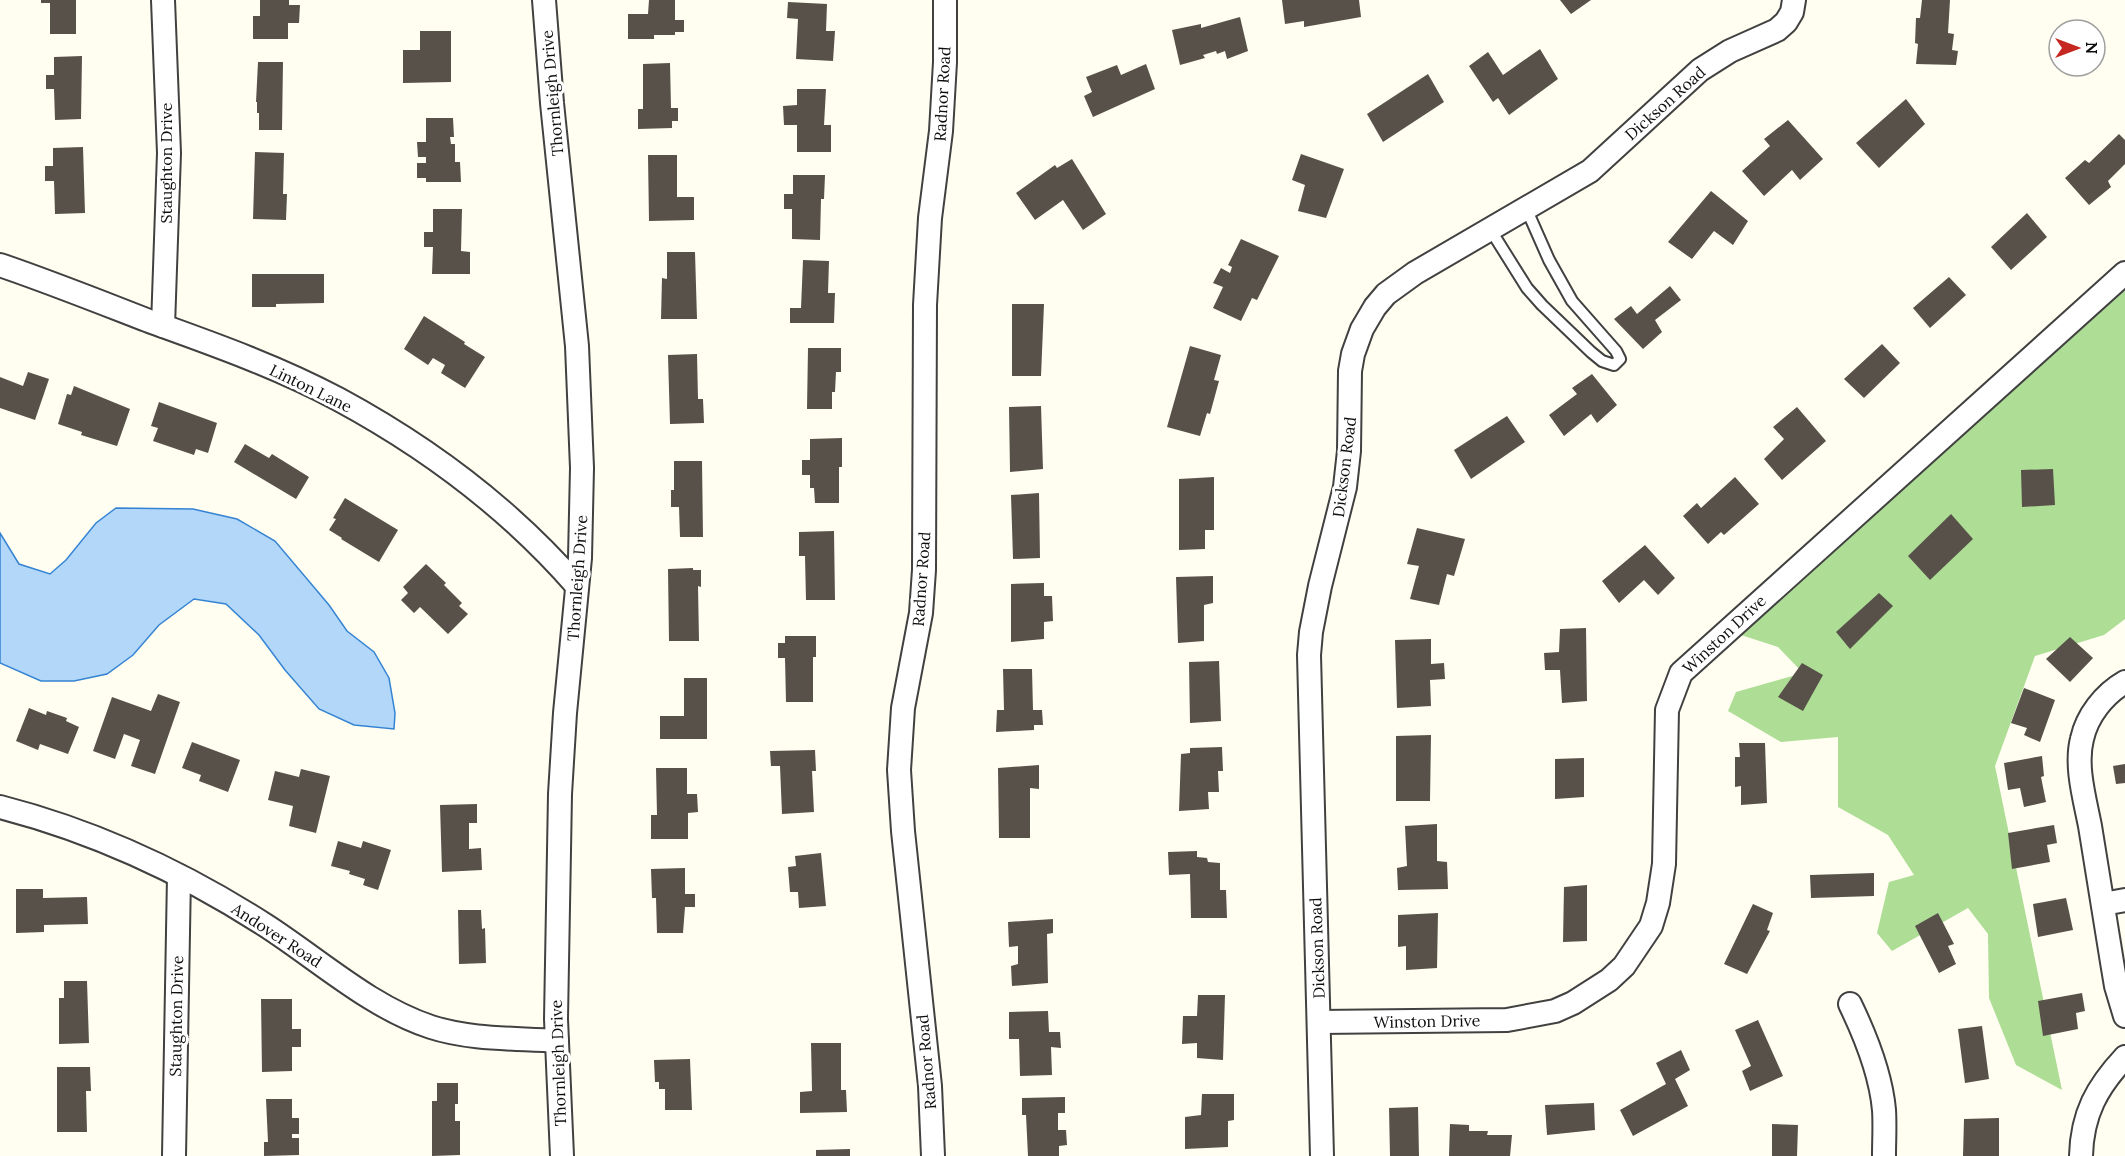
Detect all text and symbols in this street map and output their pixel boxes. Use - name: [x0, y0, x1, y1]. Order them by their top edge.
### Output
- north arrow: [2047, 18, 2107, 78]
- street label: Thornleigh Drive: [537, 29, 567, 157]
- text: N: [2082, 42, 2102, 54]
- street label: Radnor Road: [930, 46, 955, 142]
- street label: Dickson Road: [1621, 61, 1710, 144]
- street label: Staughton Drive: [156, 102, 176, 224]
- street label: Linton Lane: [267, 359, 356, 417]
- street label: Dickson Road: [1328, 415, 1360, 519]
- street label: Thornleigh Drive: [563, 514, 591, 642]
- street label: Radnor Road: [908, 530, 934, 627]
- street label: Winston Drive: [1678, 590, 1770, 678]
- street label: Dickson Road: [1305, 897, 1329, 999]
- street label: Andover Road: [227, 898, 326, 972]
- street label: Staughton Drive: [165, 955, 187, 1077]
- street label: Thornleigh Drive: [546, 999, 570, 1127]
- street label: Winston Drive: [1373, 1010, 1481, 1032]
- street label: Radnor Road: [912, 1013, 940, 1110]

